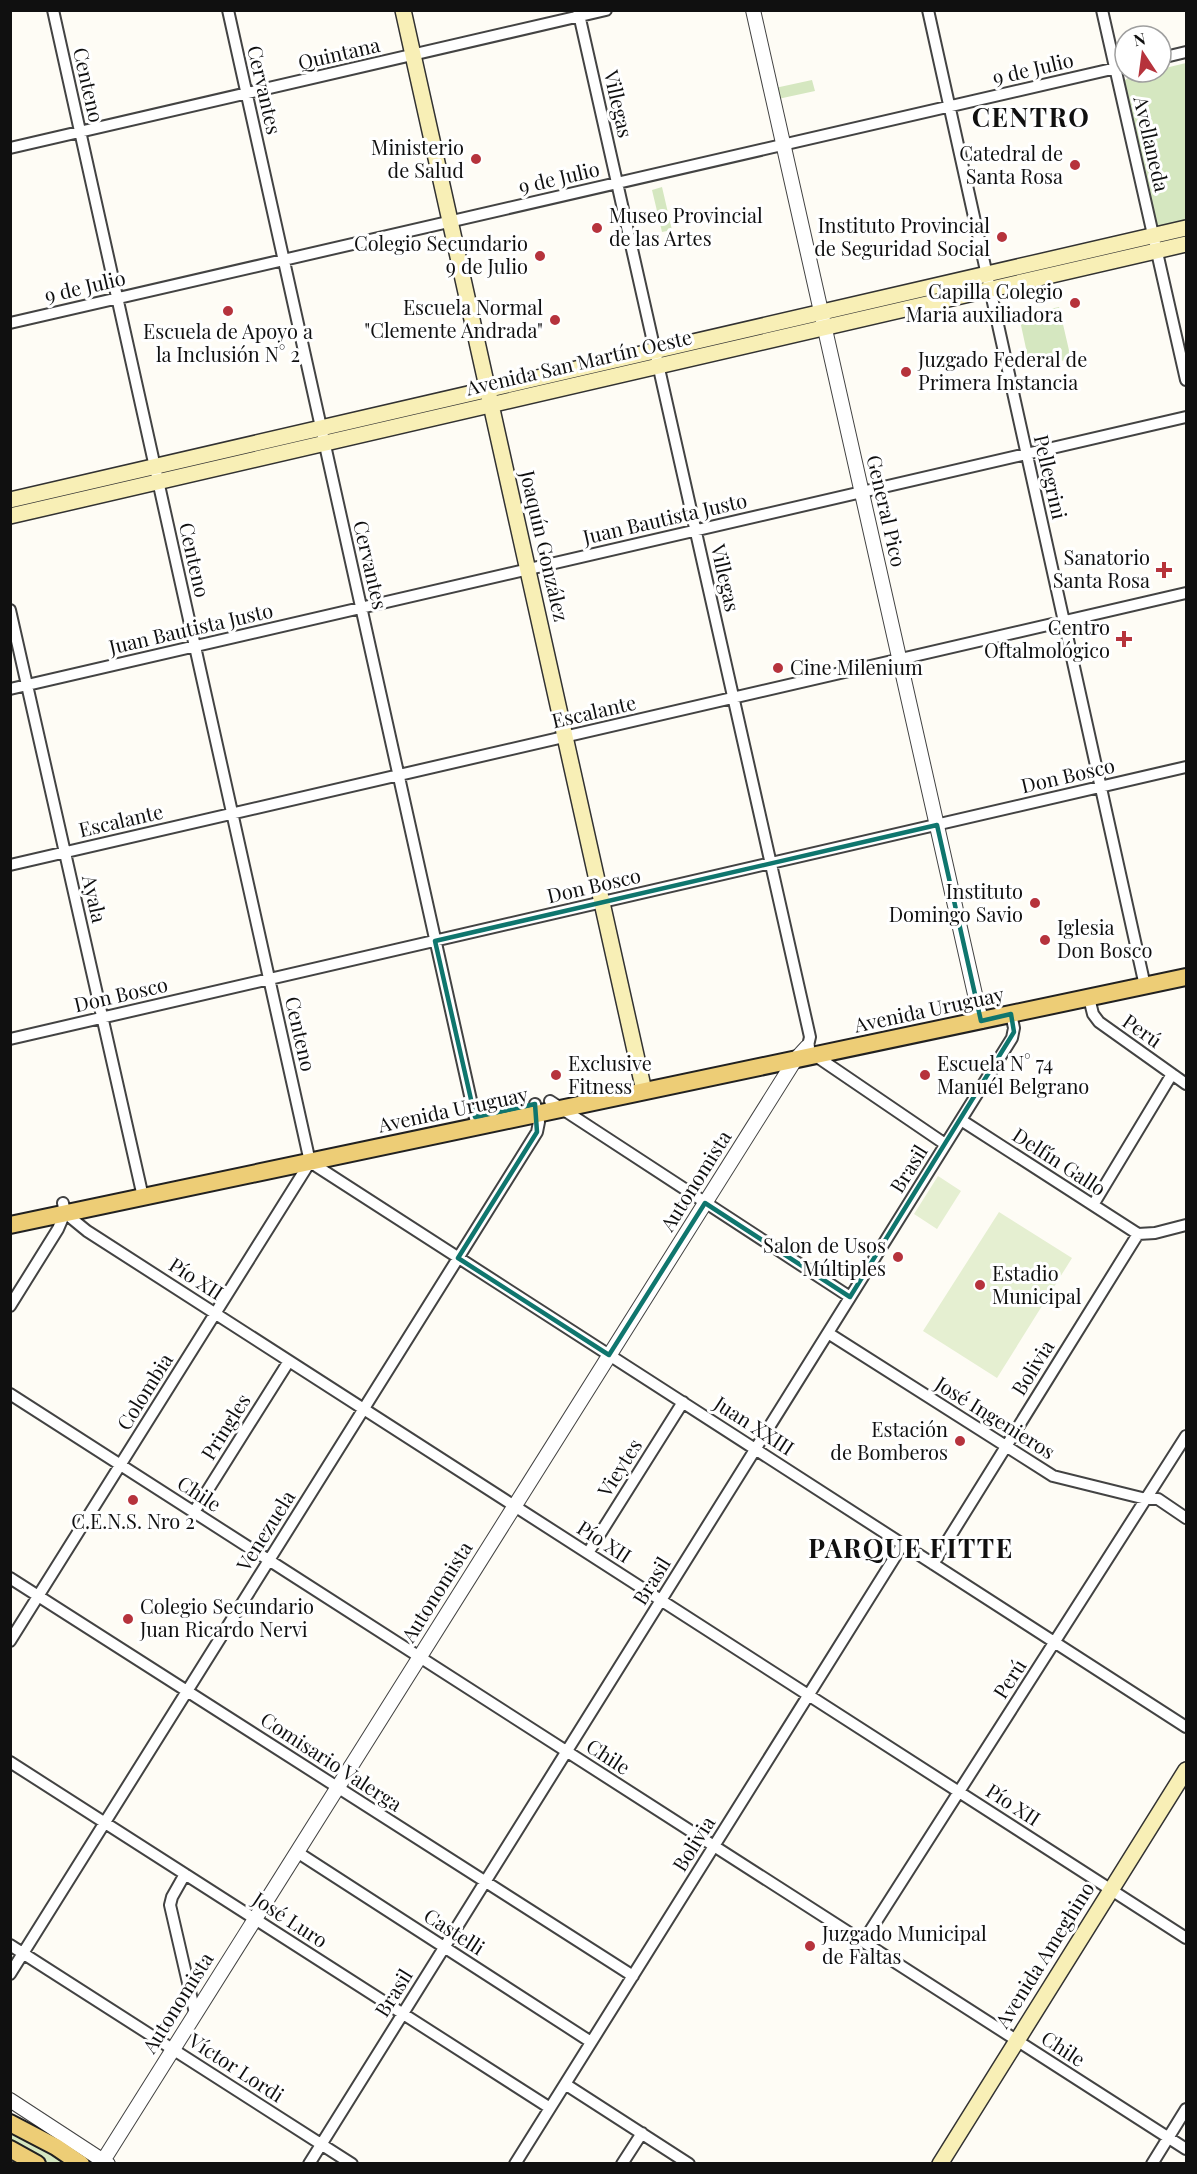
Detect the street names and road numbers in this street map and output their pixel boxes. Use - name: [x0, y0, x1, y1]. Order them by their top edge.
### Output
- street label: Quintana: [295, 30, 382, 75]
- street label: Cervantes: [242, 43, 289, 137]
- street label: Centeno: [68, 45, 111, 125]
- street label: 9 de Julio: [990, 45, 1076, 90]
- street label: Villegas: [598, 66, 640, 140]
- street label: Avellaneda: [1128, 92, 1177, 194]
- street label: 9 de Julio: [516, 154, 602, 199]
- street label: 9 de Julio: [42, 263, 128, 308]
- street label: Avenida San Martín Oeste: [462, 322, 694, 401]
- street label: Pellegrini: [1029, 432, 1074, 522]
- street label: General Pico: [861, 452, 913, 569]
- street label: Joaquín González: [515, 466, 576, 624]
- street label: Juan Bautista Justo: [579, 486, 749, 550]
- street label: Cervantes: [348, 518, 395, 612]
- street label: Centeno: [174, 520, 217, 600]
- street label: Villegas: [705, 540, 747, 614]
- street label: Juan Bautista Justo: [105, 596, 275, 660]
- street label: Escalante: [549, 688, 638, 733]
- street label: Don Bosco: [1018, 751, 1117, 798]
- street label: Escalante: [76, 797, 165, 842]
- street label: Don Bosco: [544, 861, 643, 908]
- street label: Ayala: [77, 871, 114, 925]
- street label: Don Bosco: [71, 970, 170, 1017]
- street label: Avenida Uruguay: [850, 979, 1006, 1038]
- street label: Centeno: [280, 994, 323, 1074]
- street label: Perú: [1118, 1007, 1168, 1053]
- street label: Avenida Uruguay: [374, 1079, 530, 1138]
- street label: Delfín Gallo: [1008, 1121, 1112, 1201]
- street label: Autonomista: [652, 1125, 736, 1237]
- street label: Brasil: [883, 1139, 933, 1197]
- street label: Pío XII: [165, 1250, 229, 1305]
- street label: Bolivia: [1004, 1334, 1059, 1400]
- street label: Colombia: [110, 1348, 178, 1435]
- street label: José Ingenieros: [930, 1369, 1061, 1464]
- street label: Pringles: [194, 1388, 256, 1464]
- street label: Juan XXIII: [709, 1388, 800, 1461]
- street label: Vieytes: [590, 1433, 647, 1502]
- street label: Chile: [173, 1469, 227, 1517]
- street label: Venezuela: [229, 1485, 300, 1577]
- street label: Pío XII: [573, 1513, 637, 1568]
- street label: Autonomista: [393, 1536, 477, 1648]
- street label: Brasil: [626, 1551, 676, 1609]
- street label: Perú: [986, 1653, 1032, 1703]
- street label: Comisario Valerga: [256, 1705, 408, 1817]
- street label: Chile: [582, 1732, 636, 1780]
- street label: Pío XII: [982, 1776, 1046, 1831]
- street label: Bolivia: [665, 1810, 720, 1876]
- street label: Avenida Ameghino: [987, 1876, 1100, 2033]
- street label: José Luro: [247, 1884, 333, 1953]
- street label: Castelli: [419, 1901, 490, 1960]
- street label: Autonomista: [134, 1947, 218, 2059]
- street label: Brasil: [368, 1963, 418, 2021]
- street label: Chile: [1037, 2024, 1091, 2072]
- street label: Víctor Lordi: [183, 2025, 290, 2108]

